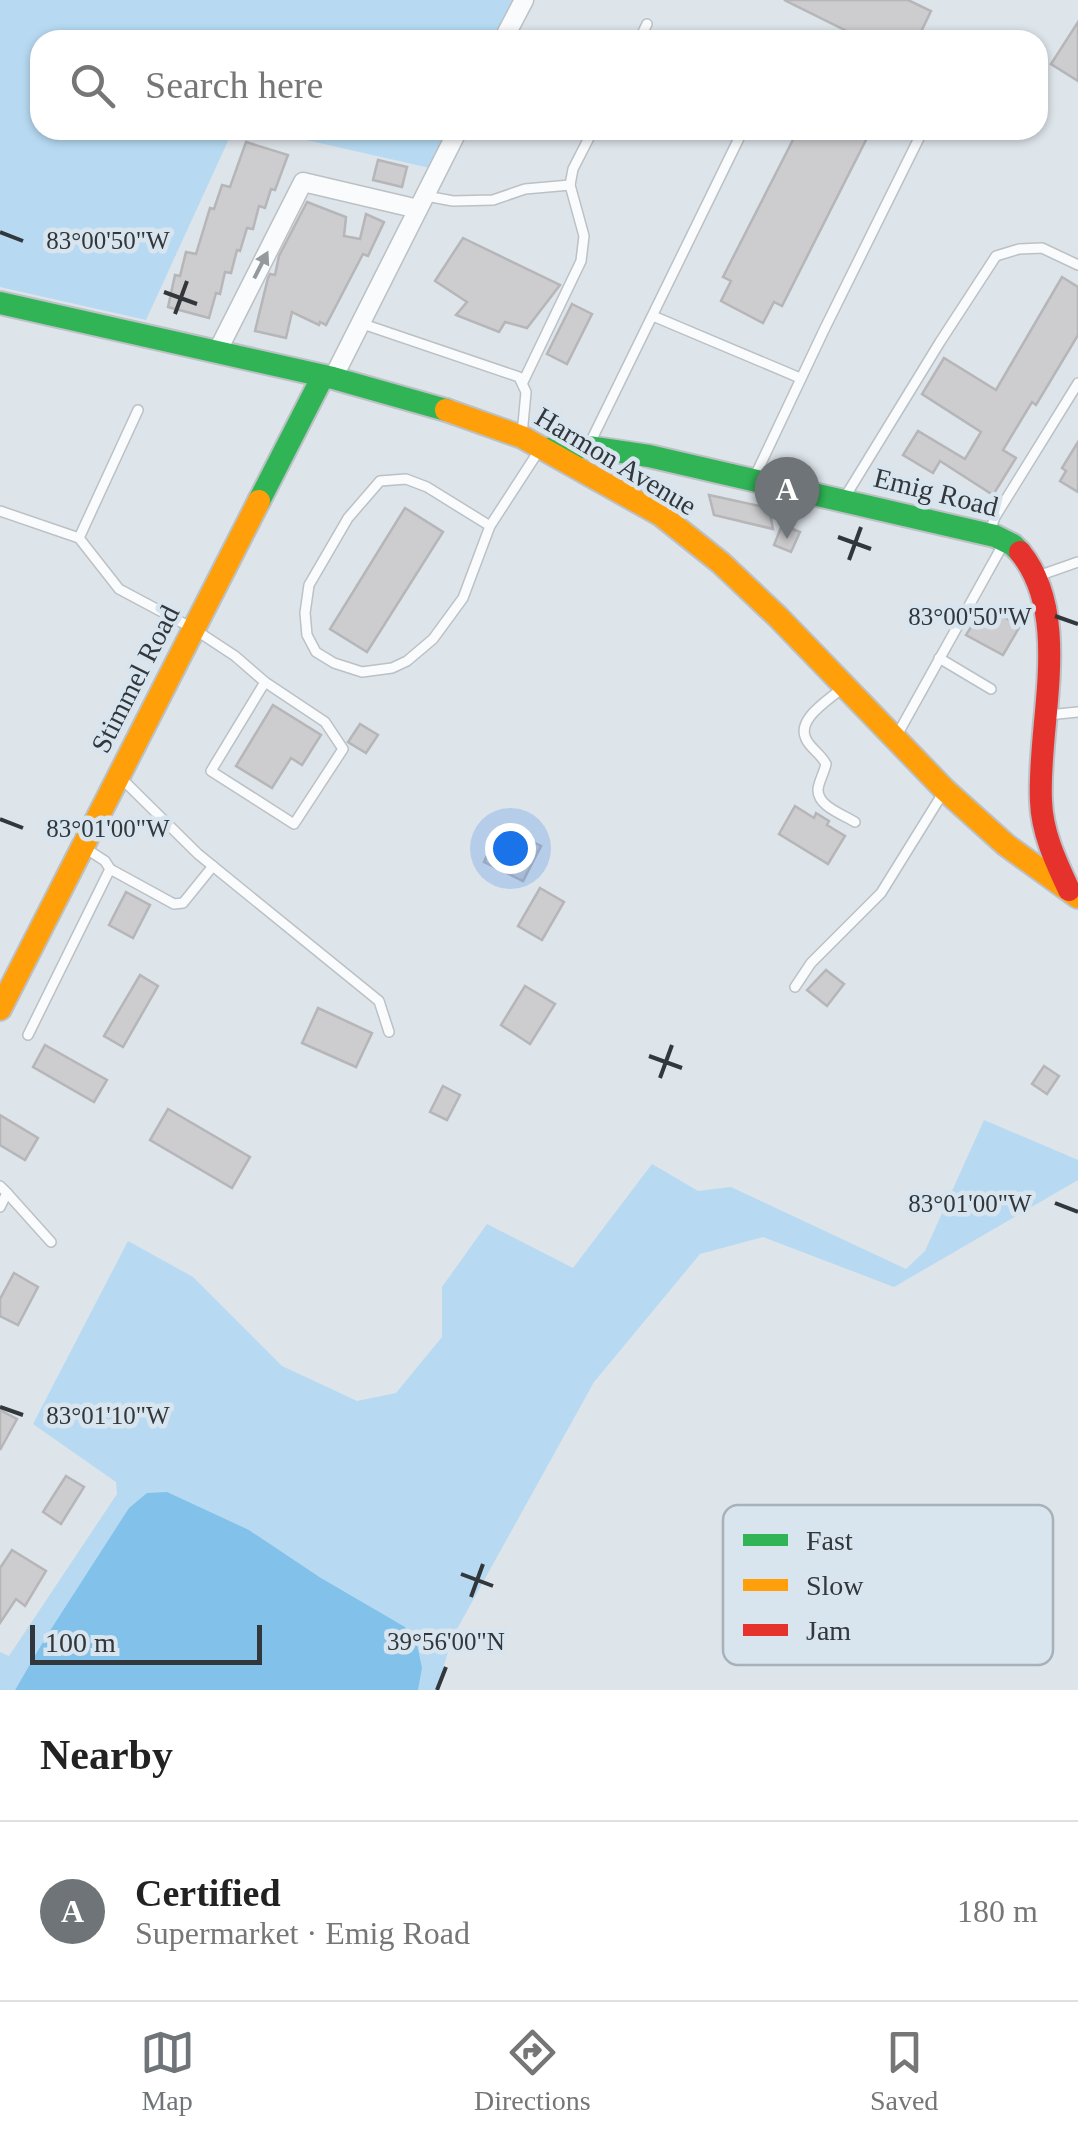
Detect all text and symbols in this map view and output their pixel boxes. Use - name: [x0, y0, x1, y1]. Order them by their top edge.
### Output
- search box: [30, 30, 1048, 140]
- icon: search: [65, 58, 120, 113]
- text: Search here: [145, 64, 323, 106]
- text: 83°00'50"W: [46, 227, 170, 254]
- one-way arrow: [252, 251, 269, 280]
- street label: Harmon Avenue: [530, 401, 702, 521]
- pin: A: [754, 456, 820, 539]
- street label: Emig Road: [871, 462, 1001, 522]
- street label: Stimmel Road: [85, 600, 185, 758]
- text: 83°00'50"W: [908, 603, 1032, 630]
- text: 83°01'00"W: [46, 815, 170, 842]
- your location: [485, 823, 536, 874]
- text: 83°01'00"W: [908, 1190, 1032, 1217]
- text: 83°01'10"W: [46, 1402, 170, 1429]
- legend: [723, 1505, 1053, 1665]
- text: Fast: [806, 1525, 853, 1556]
- text: Slow: [806, 1570, 864, 1601]
- text: Jam: [806, 1615, 851, 1646]
- scale bar: [30, 1620, 262, 1664]
- text: 100 m: [45, 1627, 116, 1658]
- text: 39°56'00"N: [387, 1628, 505, 1655]
- text: Nearby: [40, 1732, 173, 1778]
- text: Certified: [135, 1872, 281, 1914]
- text: A: [61, 1893, 84, 1929]
- text: 180 m: [957, 1893, 1038, 1929]
- text: Supermarket · Emig Road: [135, 1915, 470, 1951]
- tab: Map: [140, 2025, 195, 2117]
- tab: Directions: [474, 2025, 591, 2117]
- tab: Saved: [870, 2025, 938, 2117]

